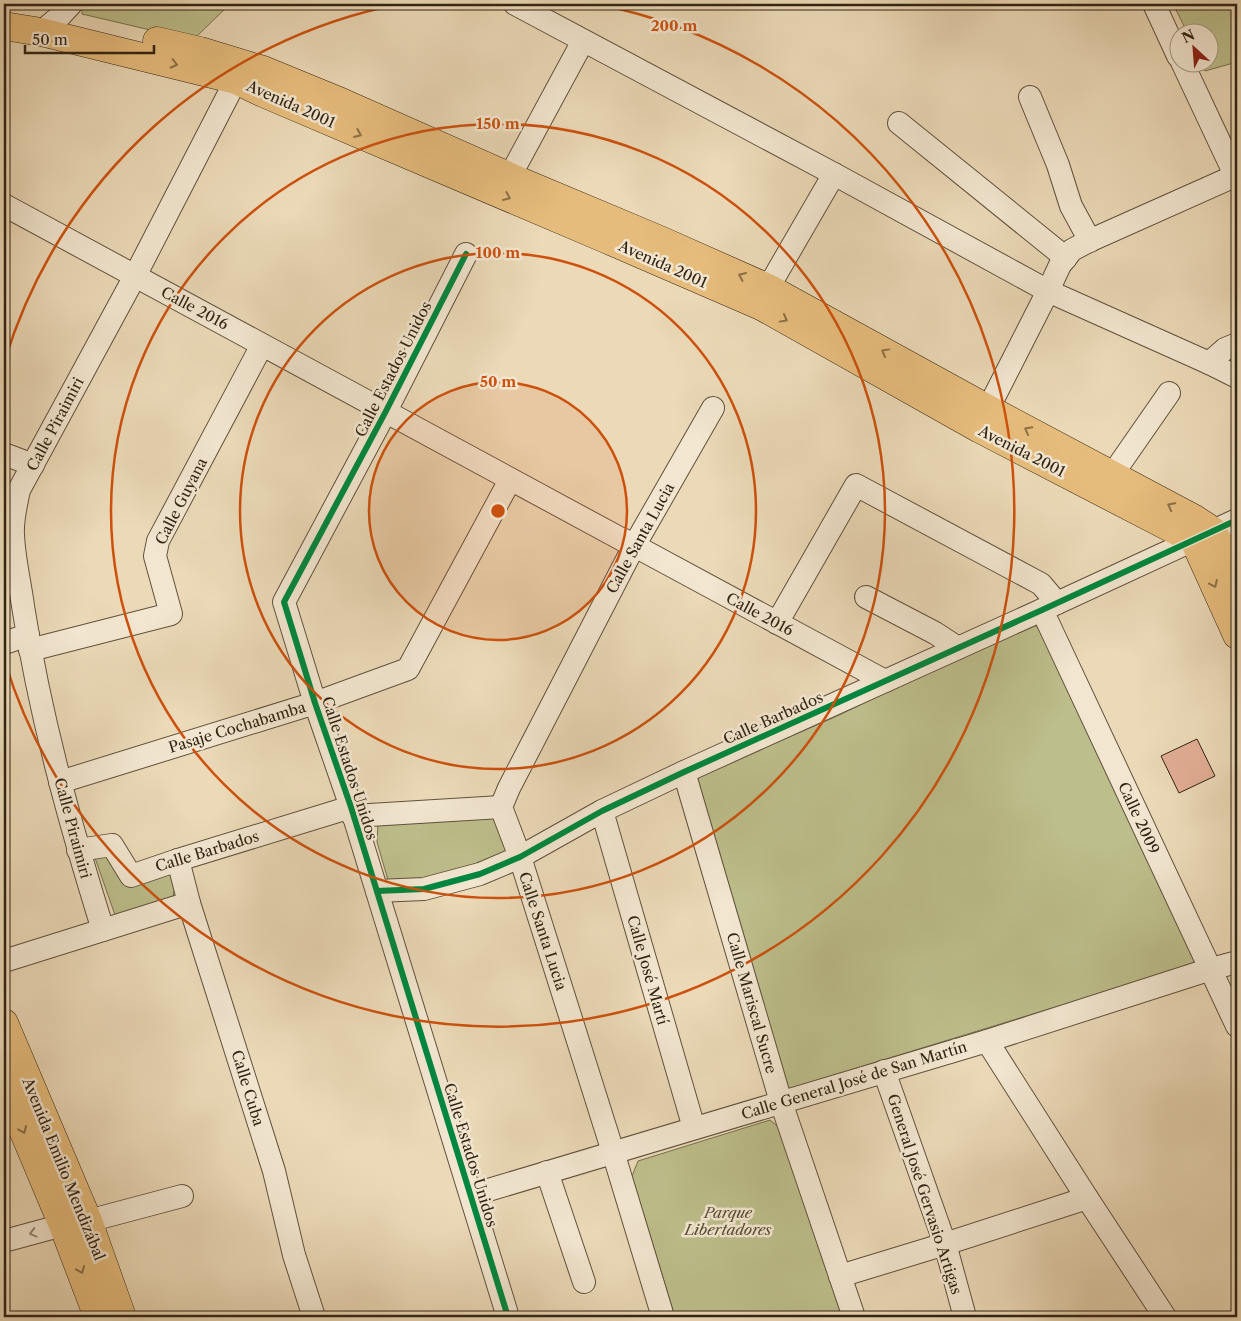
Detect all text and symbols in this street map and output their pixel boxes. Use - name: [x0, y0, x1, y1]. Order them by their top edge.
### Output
- text: 200 m: [651, 16, 697, 35]
- scale bar: [25, 22, 154, 54]
- north arrow: [1168, 22, 1218, 72]
- text: N: [1179, 26, 1198, 47]
- text: 50 m: [32, 30, 68, 49]
- one-way arrow: [169, 58, 178, 69]
- street label: Avenida 2001: [243, 76, 339, 132]
- text: 150 m: [476, 114, 520, 133]
- one-way arrow: [353, 127, 362, 138]
- one-way arrow: [503, 191, 511, 201]
- street label: Avenida 2001: [615, 236, 711, 292]
- text: 100 m: [476, 243, 520, 262]
- one-way arrow: [738, 272, 747, 283]
- street label: Calle 2016: [158, 282, 232, 334]
- street label: Calle Estados Unidos: [351, 298, 435, 440]
- one-way arrow: [779, 313, 788, 323]
- one-way arrow: [882, 348, 891, 358]
- text: 50 m: [480, 372, 516, 391]
- street label: Calle Piraimiri: [22, 374, 88, 474]
- street label: Avenida 2001: [974, 421, 1069, 481]
- one-way arrow: [1024, 426, 1033, 436]
- street label: Calle Guyana: [151, 454, 211, 548]
- street label: Calle Santa Lucia: [602, 479, 678, 597]
- centre of rings: [489, 502, 507, 520]
- one-way arrow: [1167, 503, 1176, 513]
- one-way arrow: [1208, 579, 1219, 588]
- street label: Calle 2016: [723, 588, 797, 640]
- street label: Calle Barbados: [720, 687, 826, 749]
- street label: Calle Estados Unidos: [318, 694, 382, 842]
- street label: Pasaje Cochabamba: [166, 697, 308, 757]
- street label: Calle Piraimiri: [50, 776, 96, 881]
- street label: Calle 2009: [1114, 779, 1164, 857]
- street label: Calle Barbados: [153, 826, 261, 876]
- street label: Calle Santa Lucia: [515, 869, 571, 993]
- street label: Calle José Martí: [623, 913, 673, 1027]
- street label: Calle Mariscal Sucre: [723, 930, 781, 1076]
- street label: Calle General José de San Martín: [739, 1036, 970, 1123]
- street label: Calle Cuba: [227, 1048, 269, 1128]
- street label: Avenida Emilio Mendizábal: [18, 1074, 110, 1264]
- street label: Calle Estados Unidos: [440, 1081, 502, 1229]
- street label: General José Gervasio Artigas: [884, 1091, 966, 1297]
- one-way arrow: [16, 1125, 27, 1134]
- park label: Parque Libertadores: [683, 1203, 772, 1239]
- one-way arrow: [29, 1227, 38, 1238]
- one-way arrow: [75, 1266, 85, 1274]

